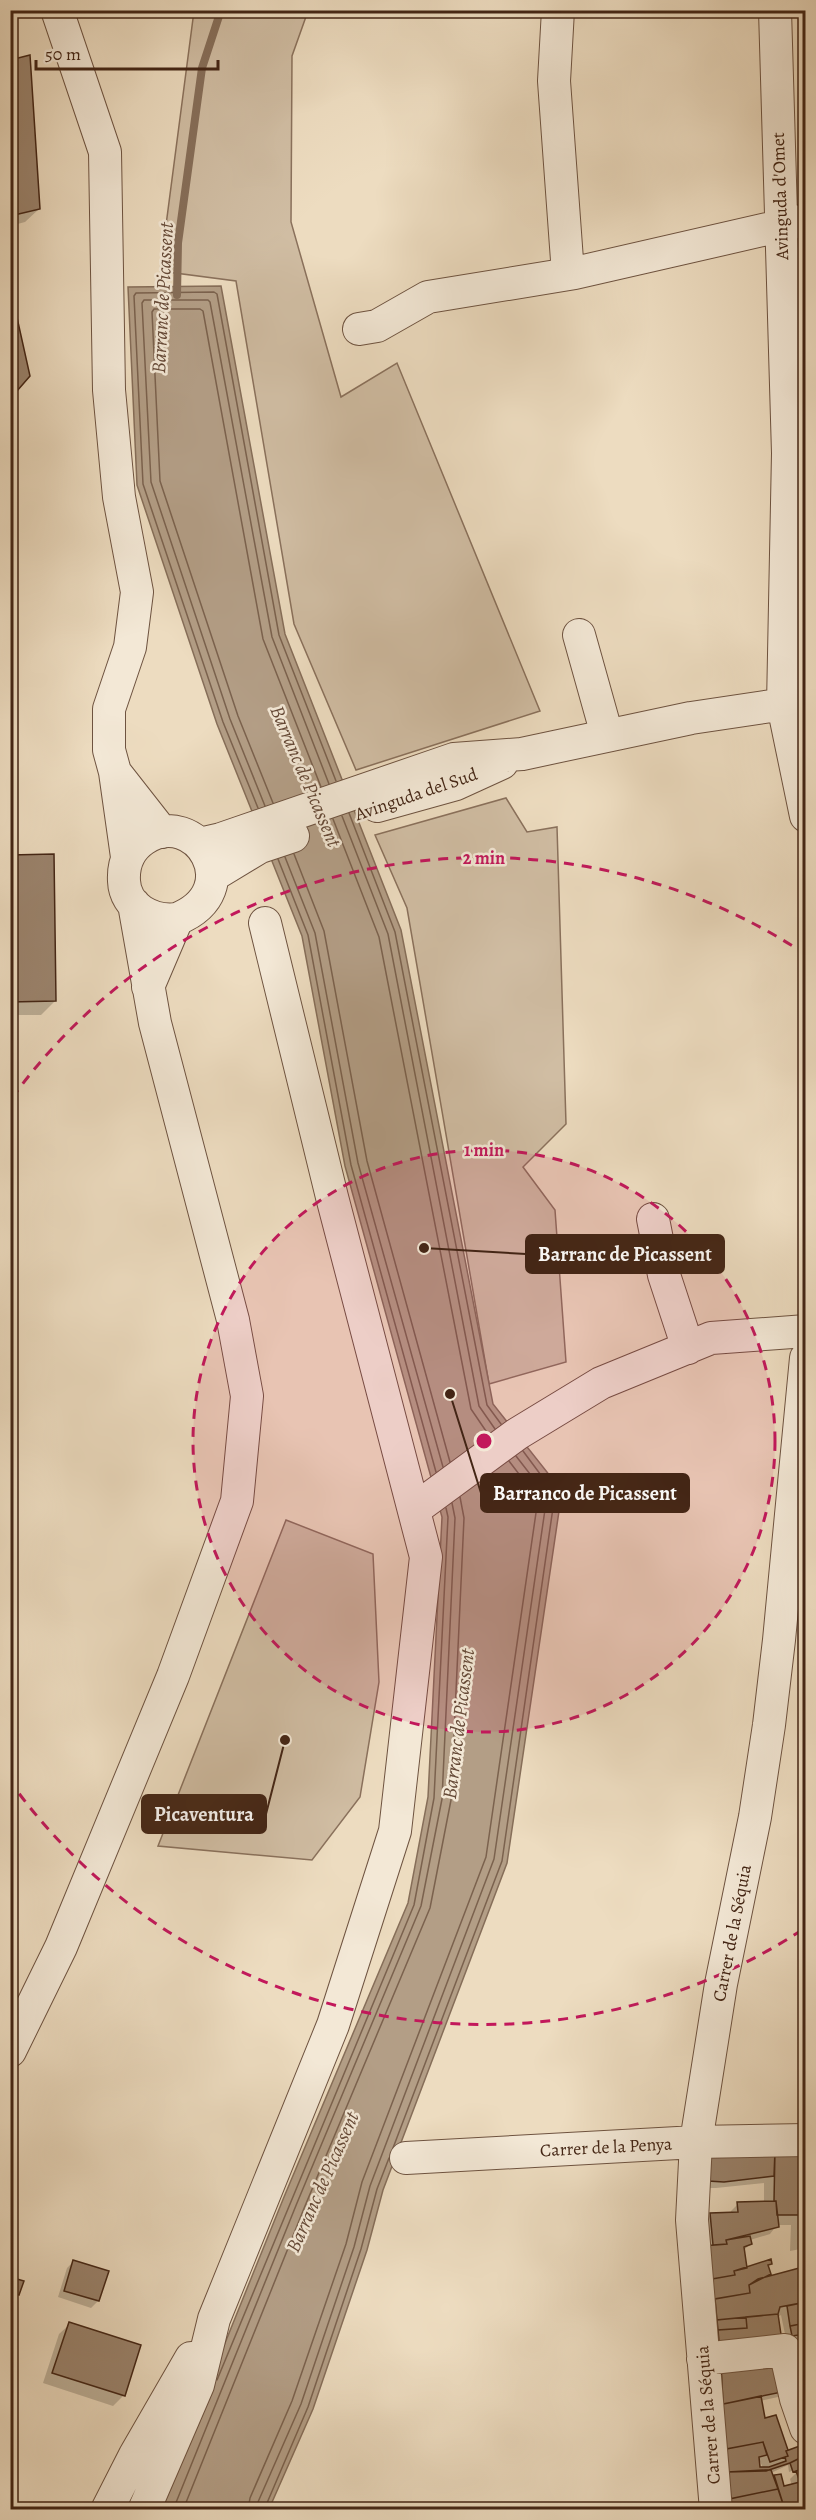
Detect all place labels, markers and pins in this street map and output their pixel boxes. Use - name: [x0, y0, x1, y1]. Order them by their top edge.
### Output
- callout: Barranc de Picassent: [526, 1235, 724, 1273]
- centre of rings: [474, 1431, 494, 1451]
- callout: Barranco de Picassent: [481, 1474, 689, 1512]
- callout: Picaventura: [142, 1795, 266, 1833]

